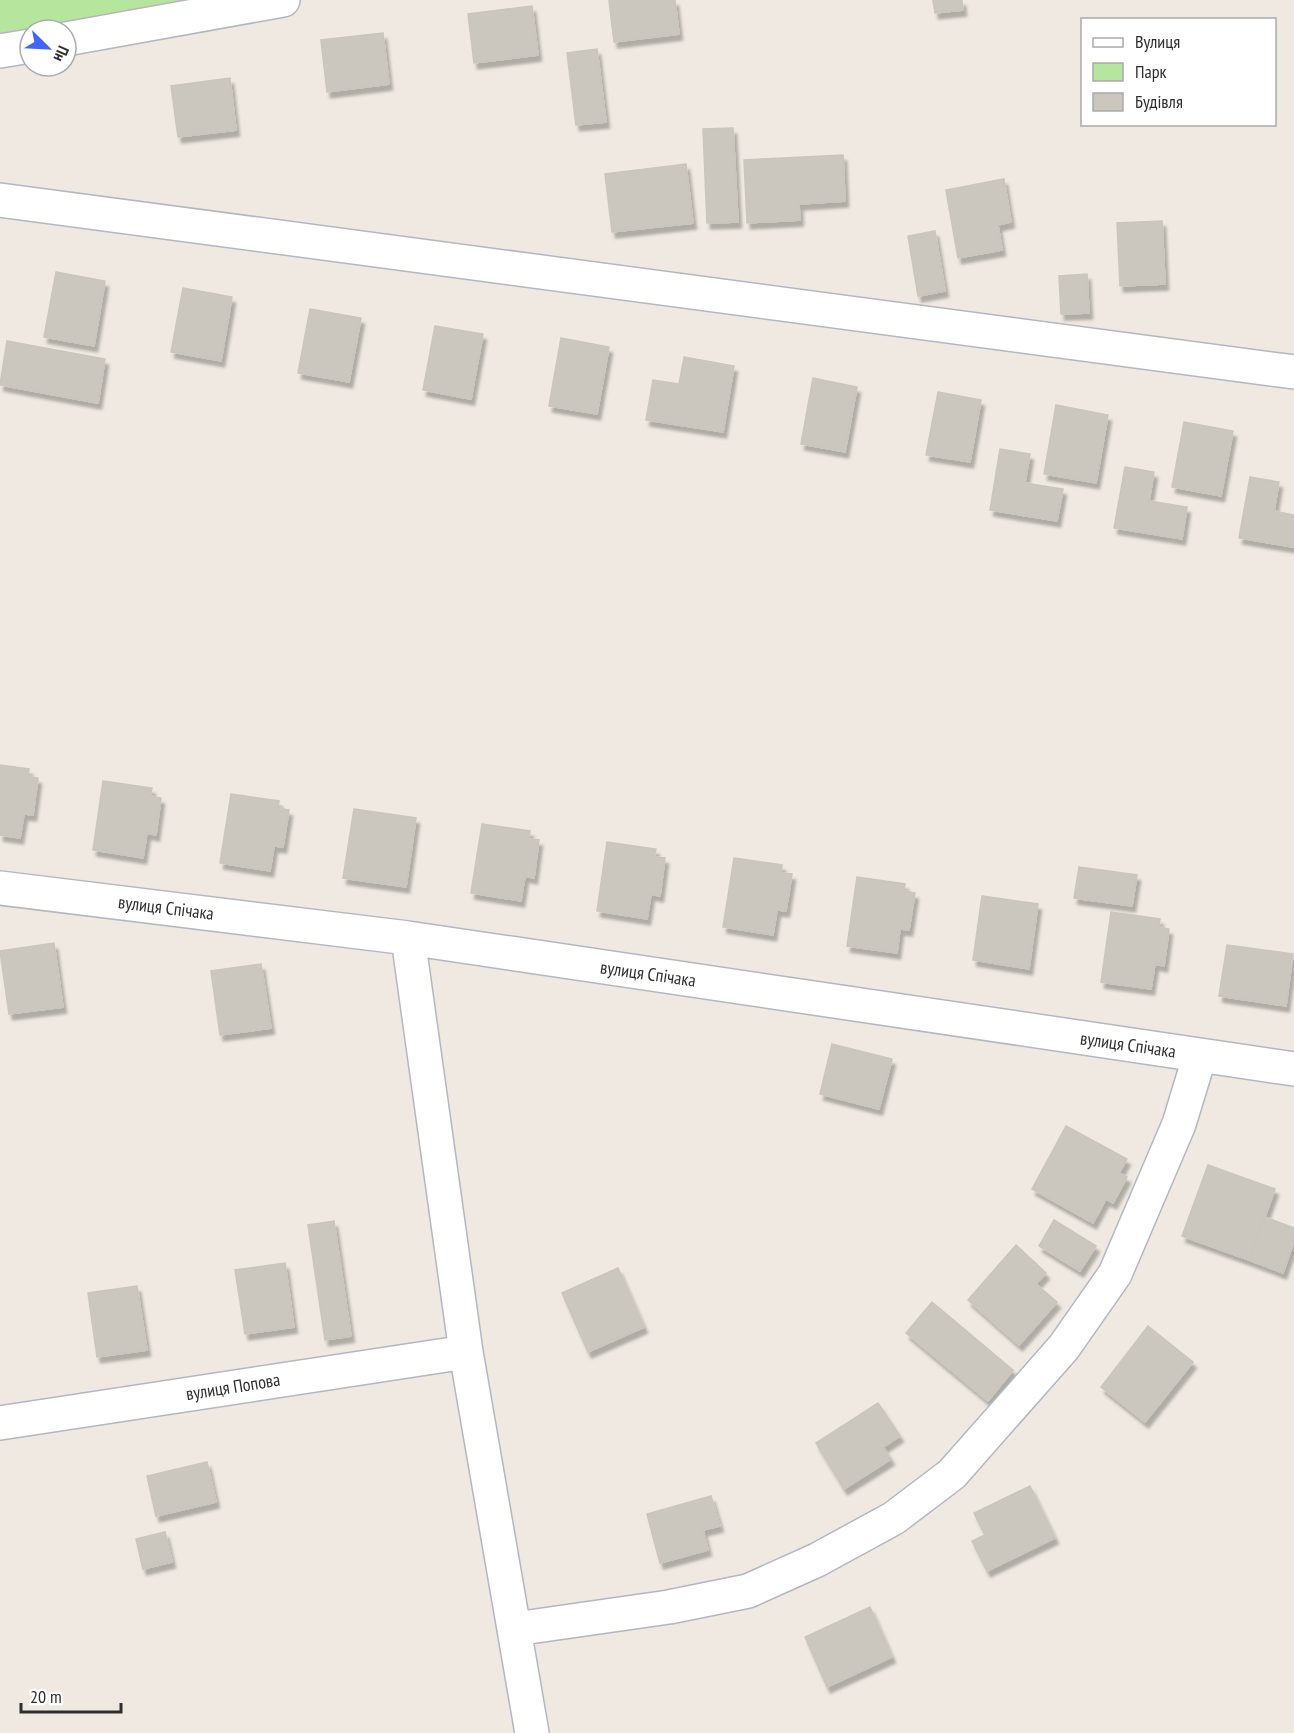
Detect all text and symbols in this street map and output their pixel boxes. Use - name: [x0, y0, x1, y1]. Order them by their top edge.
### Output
- north arrow: [18, 18, 78, 78]
- legend: [1081, 18, 1276, 126]
- text: Вулиця: [1135, 30, 1180, 53]
- text: Пн: [49, 43, 74, 65]
- text: Парк: [1135, 60, 1166, 83]
- text: Будівля: [1135, 90, 1183, 113]
- street label: вулиця Спічака: [117, 890, 215, 925]
- street label: вулиця Спічака: [599, 955, 697, 992]
- street label: вулиця Спічака: [1079, 1026, 1177, 1063]
- street label: вулиця Попова: [184, 1368, 282, 1405]
- scale bar: [21, 1676, 122, 1714]
- text: 20 m: [30, 1685, 62, 1708]

